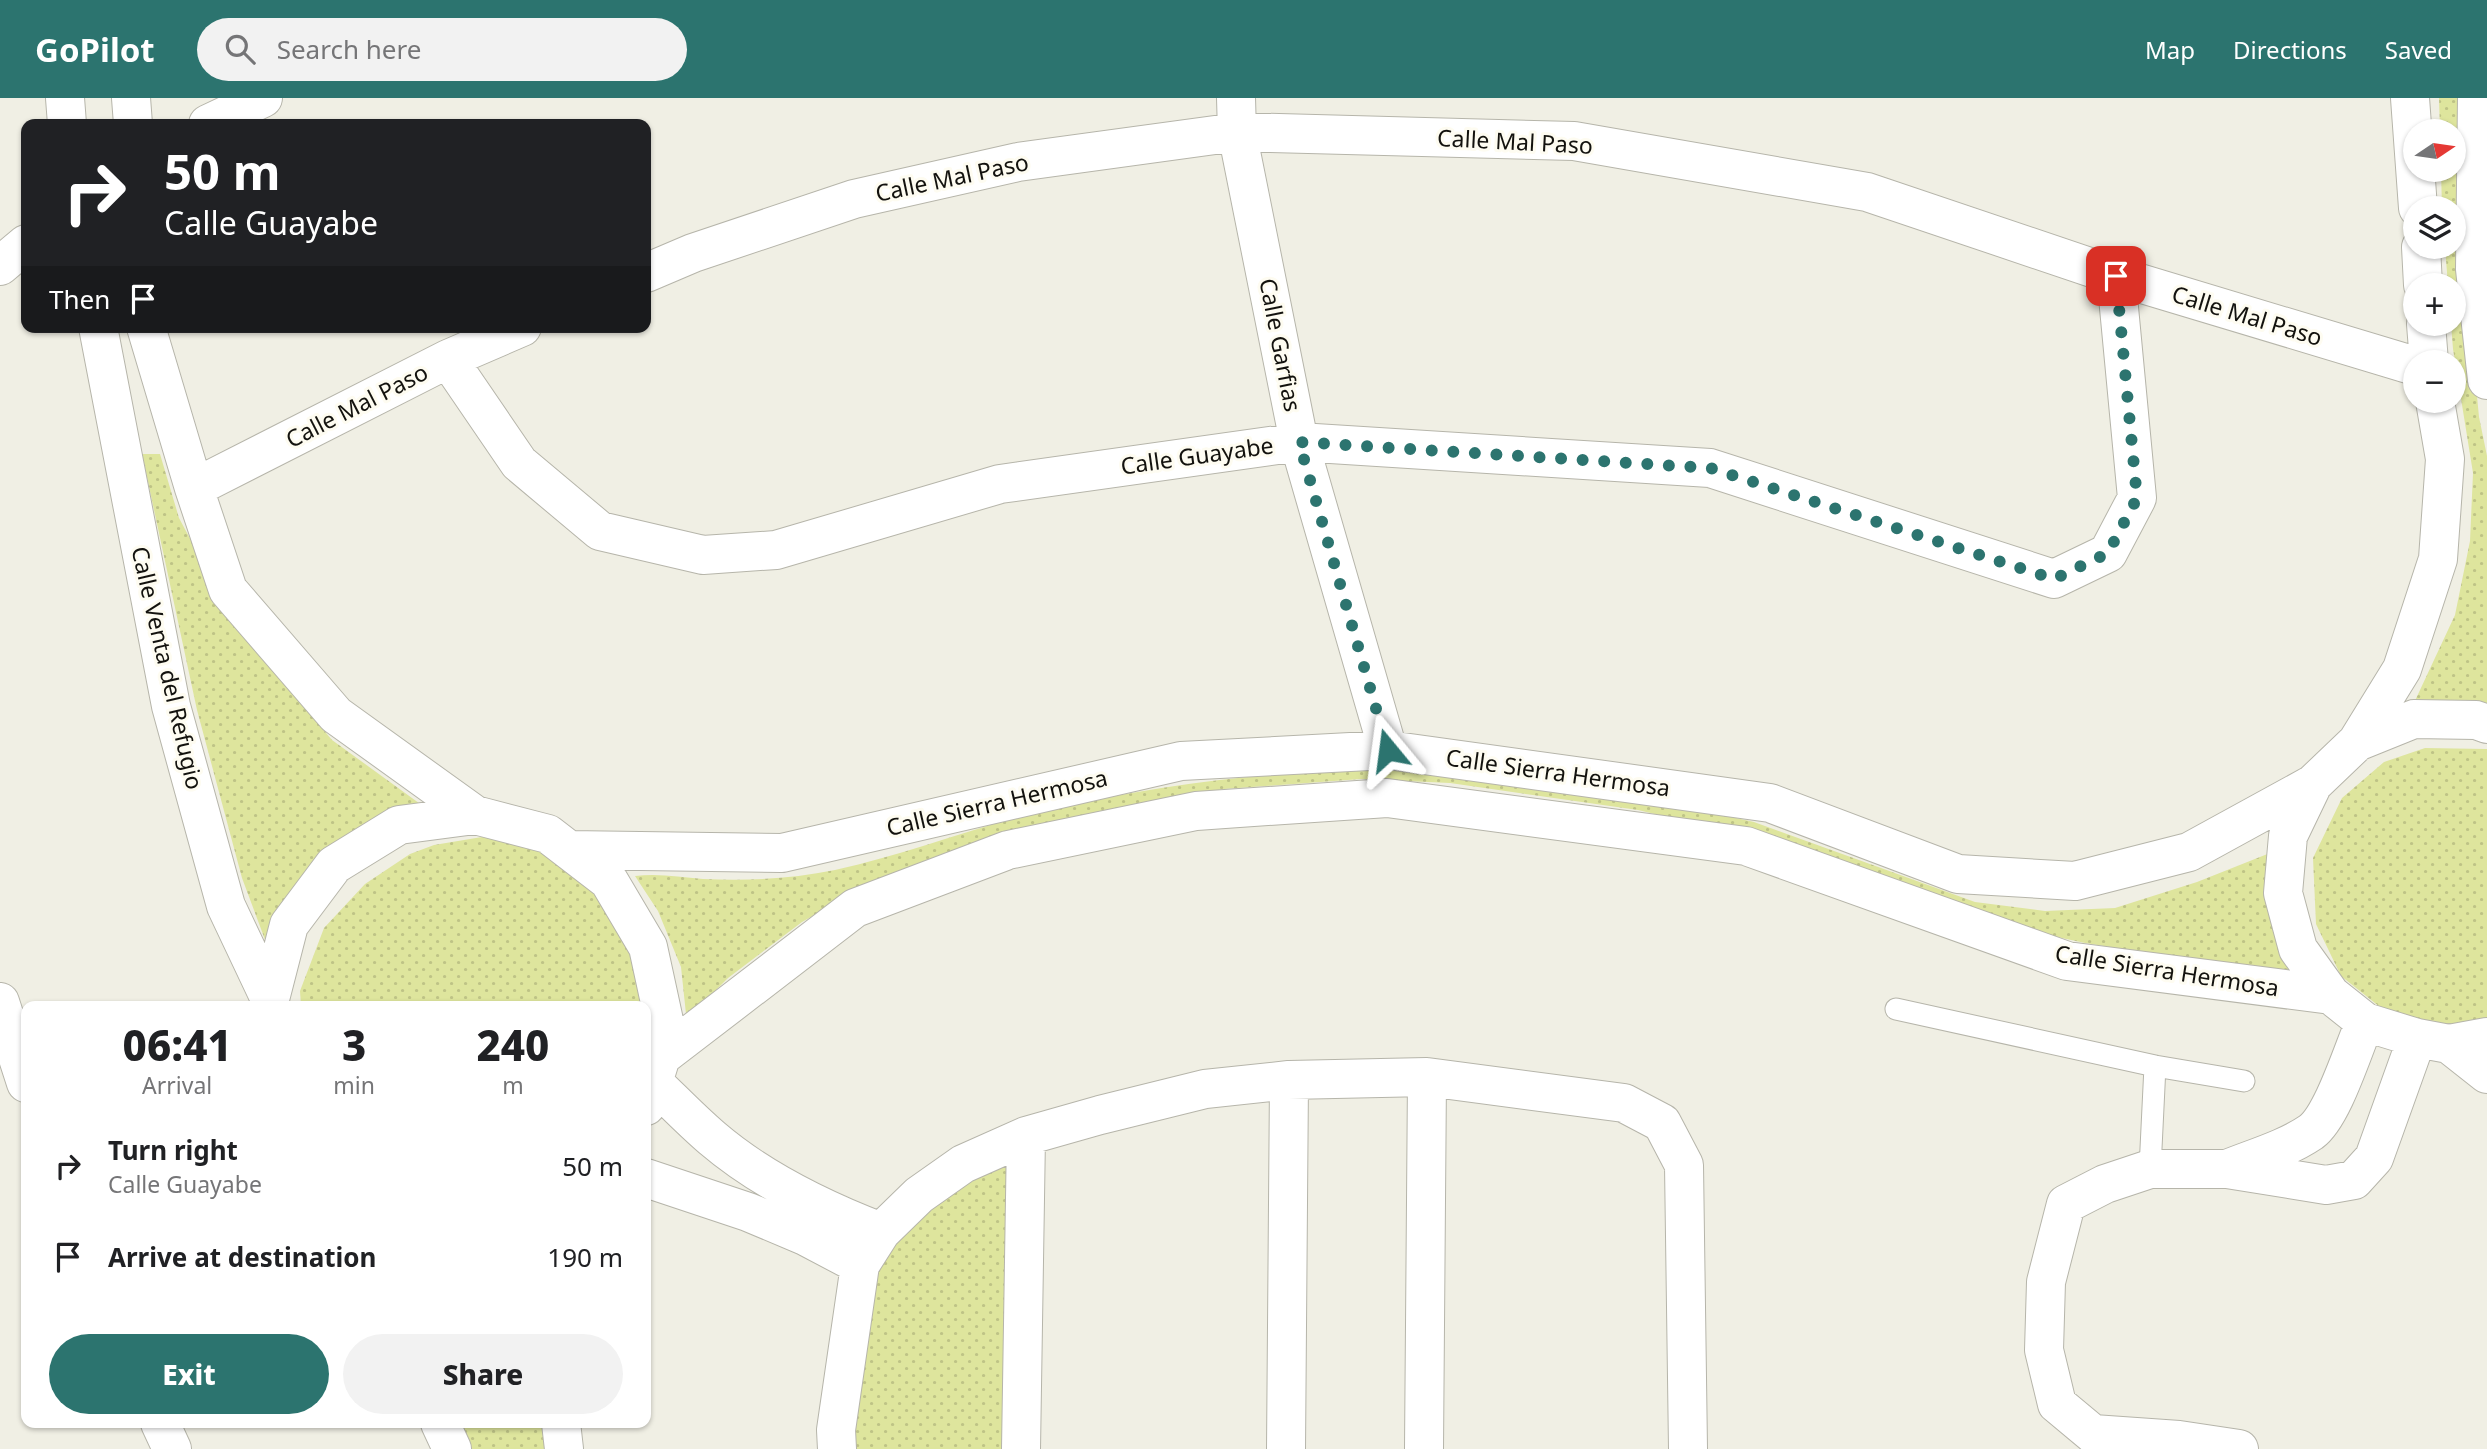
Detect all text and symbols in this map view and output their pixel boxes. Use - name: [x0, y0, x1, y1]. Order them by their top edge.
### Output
- search box: [197, 18, 687, 81]
- text: GoPilot: [35, 27, 155, 72]
- icon: search: [221, 30, 259, 68]
- text: Search here: [277, 31, 421, 67]
- text: Map: [2145, 33, 2195, 66]
- text: Directions: [2233, 33, 2347, 66]
- text: Saved: [2385, 33, 2452, 66]
- north arrow: [2403, 119, 2466, 182]
- map controls: [2403, 119, 2466, 413]
- street label: Calle Mal Paso: [1436, 121, 1594, 161]
- text: 50 m: [164, 138, 281, 204]
- street label: Calle Mal Paso: [872, 145, 1031, 209]
- icon: right: [49, 147, 140, 238]
- button: layers: [2403, 196, 2466, 259]
- text: Calle Guayabe: [164, 201, 378, 244]
- pin: [2086, 246, 2146, 306]
- icon: arrive: [2097, 257, 2135, 295]
- button: +: [2403, 273, 2466, 336]
- street label: Calle Garfias: [1252, 275, 1310, 414]
- street label: Calle Mal Paso: [2168, 277, 2326, 353]
- icon: arrive: [124, 280, 162, 318]
- text: Then: [49, 281, 110, 317]
- button: −: [2403, 350, 2466, 413]
- street label: Calle Mal Paso: [280, 356, 433, 455]
- street label: Calle Guayabe: [1118, 428, 1275, 482]
- street label: Calle Venta del Refugio: [124, 543, 212, 792]
- position arrow: [1351, 713, 1425, 787]
- street label: Calle Sierra Hermosa: [1444, 740, 1672, 804]
- street label: Calle Sierra Hermosa: [883, 761, 1111, 843]
- street label: Calle Sierra Hermosa: [2053, 937, 2281, 1003]
- text: 06:41: [123, 1016, 232, 1073]
- text: 3: [342, 1016, 366, 1073]
- text: 240: [477, 1016, 549, 1073]
- text: Arrival: [142, 1069, 212, 1101]
- text: min: [333, 1069, 375, 1101]
- text: m: [502, 1069, 524, 1101]
- text: Turn right: [108, 1132, 238, 1168]
- icon: right: [49, 1147, 87, 1185]
- text: 50 m: [562, 1148, 623, 1184]
- text: Calle Guayabe: [108, 1168, 262, 1200]
- icon: arrive: [49, 1238, 87, 1276]
- text: Arrive at destination: [108, 1239, 377, 1275]
- text: 190 m: [547, 1239, 623, 1275]
- button: Exit: [49, 1334, 329, 1414]
- button: Share: [343, 1334, 623, 1414]

